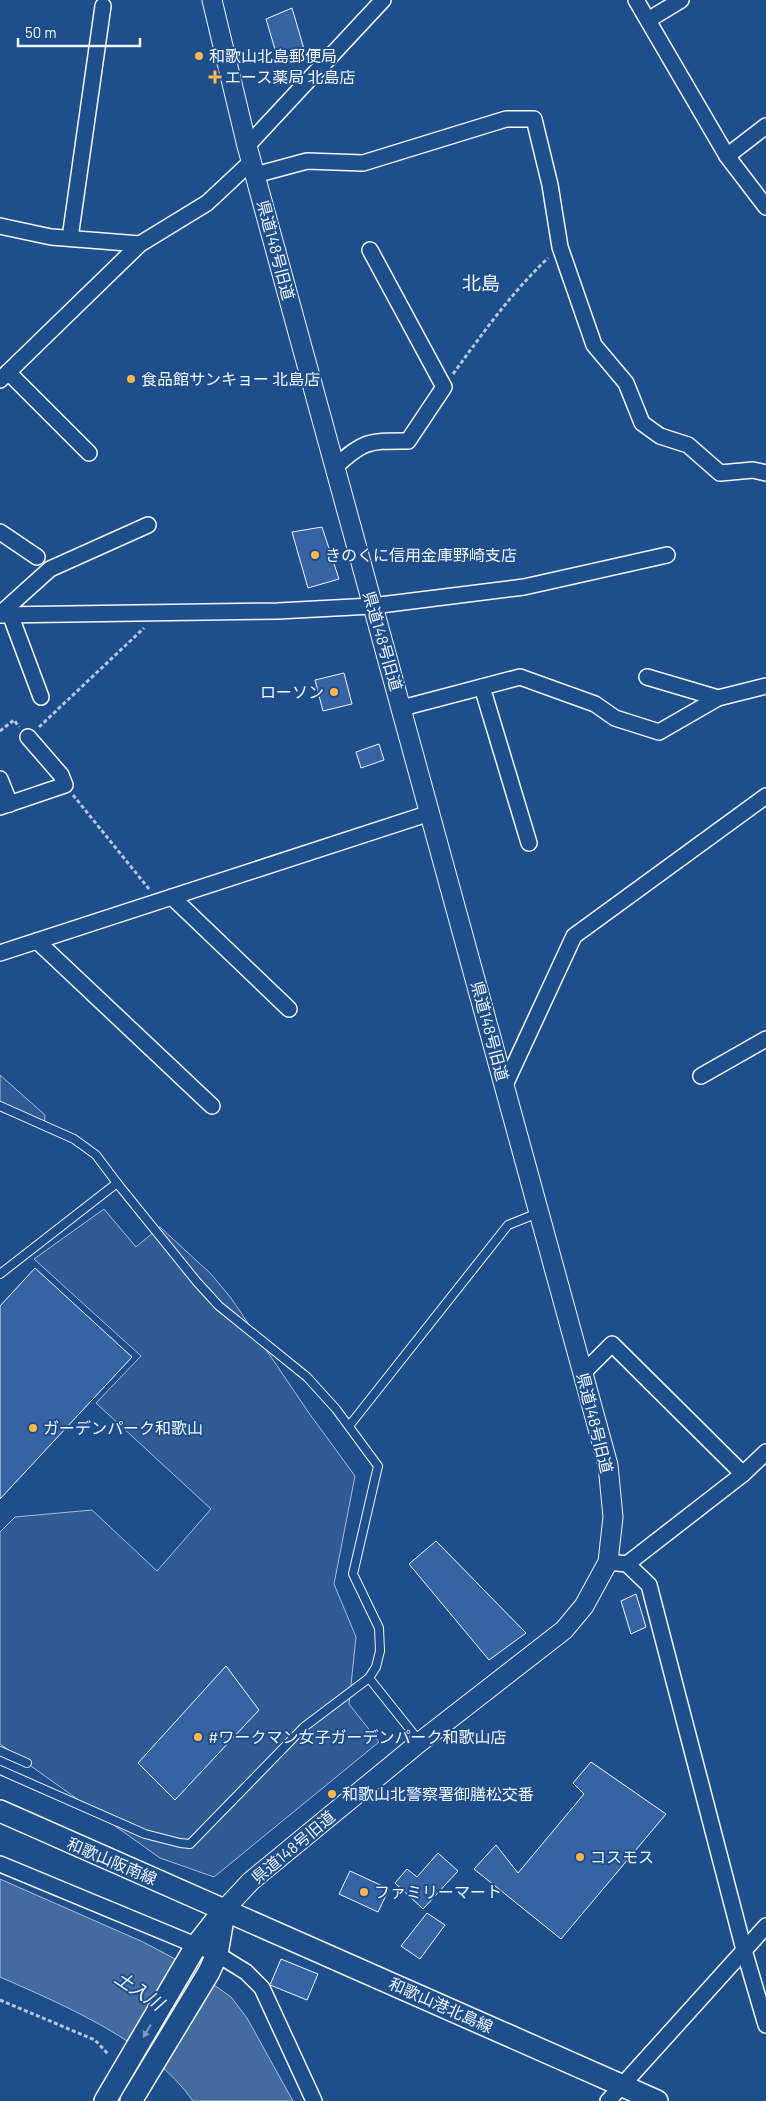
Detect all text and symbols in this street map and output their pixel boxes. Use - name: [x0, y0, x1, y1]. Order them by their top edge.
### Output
- scale bar: [18, 15, 140, 47]
- text: 50 m: [25, 23, 57, 41]
- place label: 和歌山北島郵便局: [209, 46, 337, 65]
- marker: 和歌山北島郵便局: [193, 50, 205, 62]
- place label: エース薬局 北島店: [225, 67, 355, 86]
- marker: エース薬局 北島店: [209, 71, 221, 83]
- street label: 県道148号旧道: [254, 198, 299, 302]
- district label: 北島: [462, 271, 500, 294]
- place label: 食品館サンキョー 北島店: [141, 369, 320, 388]
- marker: 食品館サンキョー 北島店: [125, 373, 137, 385]
- place label: きのくに信用金庫野崎支店: [325, 545, 517, 564]
- marker: きのくに信用金庫野崎支店: [309, 549, 321, 561]
- street label: 県道148号旧道: [360, 589, 407, 693]
- place label: ローソン: [260, 682, 324, 701]
- marker: ローソン: [328, 686, 340, 698]
- street label: 県道148号旧道: [468, 979, 513, 1083]
- street label: 県道148号旧道: [574, 1371, 617, 1475]
- place label: ガーデンパーク和歌山: [43, 1418, 203, 1437]
- marker: ガーデンパーク和歌山: [27, 1422, 39, 1434]
- place label: #ワークマン女子ガーデンパーク和歌山店: [208, 1727, 507, 1746]
- marker: #ワークマン女子ガーデンパーク和歌山店: [192, 1731, 204, 1743]
- place label: 和歌山北警察署御膳松交番: [342, 1784, 534, 1803]
- marker: 和歌山北警察署御膳松交番: [326, 1788, 338, 1800]
- street label: 県道148号旧道: [247, 1806, 338, 1887]
- street label: 和歌山阪南線: [64, 1833, 160, 1888]
- place label: コスモス: [590, 1847, 654, 1866]
- marker: コスモス: [574, 1851, 586, 1863]
- place label: ファミリーマート: [374, 1882, 502, 1901]
- marker: ファミリーマート: [358, 1886, 370, 1898]
- water label: 土入川: [111, 1966, 170, 2016]
- street label: 和歌山港北島線: [386, 1973, 496, 2036]
- one-way arrow: [142, 2024, 151, 2038]

